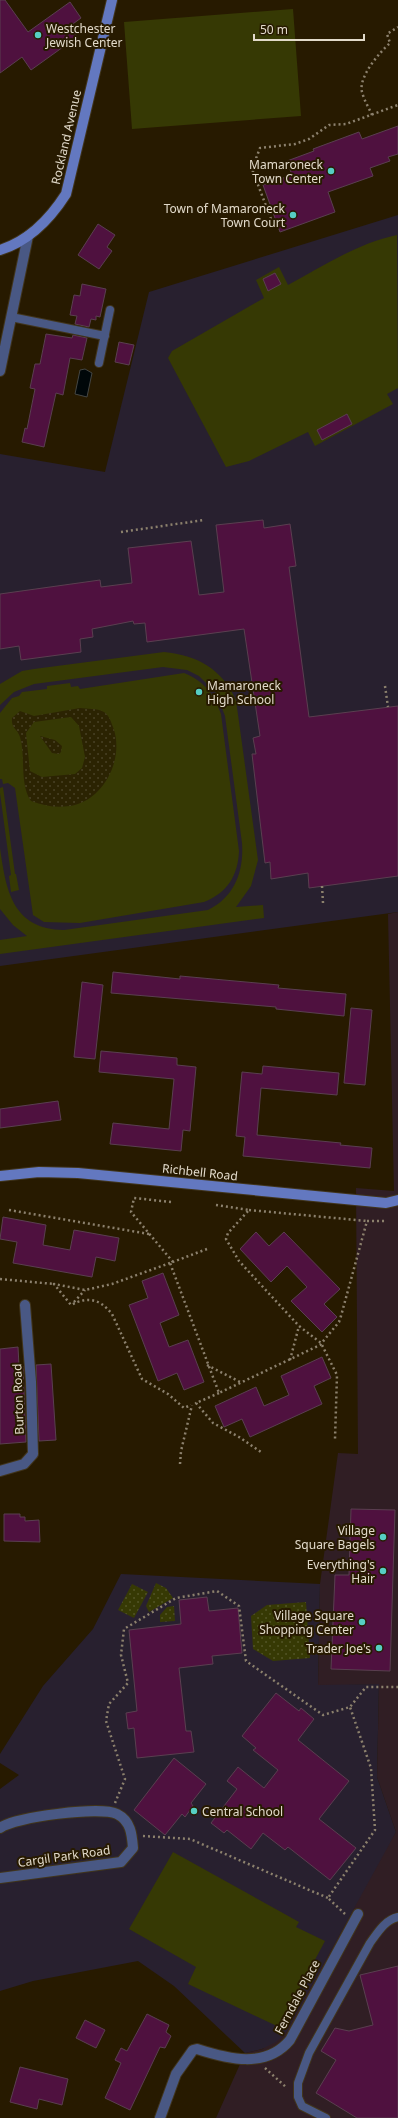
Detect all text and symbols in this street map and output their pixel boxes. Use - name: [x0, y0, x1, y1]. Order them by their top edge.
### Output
- scale bar: [254, 16, 364, 42]
- place label: Westchester Jewish Center: [45, 20, 122, 51]
- text: 50 m: [260, 21, 288, 38]
- marker: Westchester Jewish Center: [33, 30, 43, 40]
- street label: Rockland Avenue: [47, 88, 85, 186]
- place label: Mamaroneck Town Center: [249, 156, 324, 187]
- marker: Mamaroneck Town Center: [326, 166, 336, 176]
- place label: Town of Mamaroneck Town Court: [164, 200, 286, 231]
- marker: Town of Mamaroneck Town Court: [288, 210, 298, 220]
- place label: Mamaroneck High School: [207, 677, 281, 708]
- marker: Mamaroneck High School: [194, 687, 204, 697]
- street label: Richbell Road: [161, 1160, 239, 1184]
- street label: Burton Road: [8, 1363, 28, 1435]
- place label: Village Square Bagels: [295, 1522, 375, 1553]
- marker: Village Square Bagels: [378, 1532, 388, 1542]
- place label: Everything's Hair: [307, 1556, 375, 1587]
- marker: Everything's Hair: [378, 1566, 388, 1576]
- place label: Village Square Shopping Center: [259, 1607, 354, 1638]
- marker: Village Square Shopping Center: [357, 1617, 367, 1627]
- place label: Trader Joe's: [306, 1640, 371, 1657]
- marker: Trader Joe's: [374, 1643, 384, 1653]
- place label: Central School: [202, 1803, 283, 1820]
- marker: Central School: [189, 1806, 199, 1816]
- street label: Cargil Park Road: [17, 1841, 111, 1871]
- street label: Ferndale Place: [270, 1957, 324, 2037]

